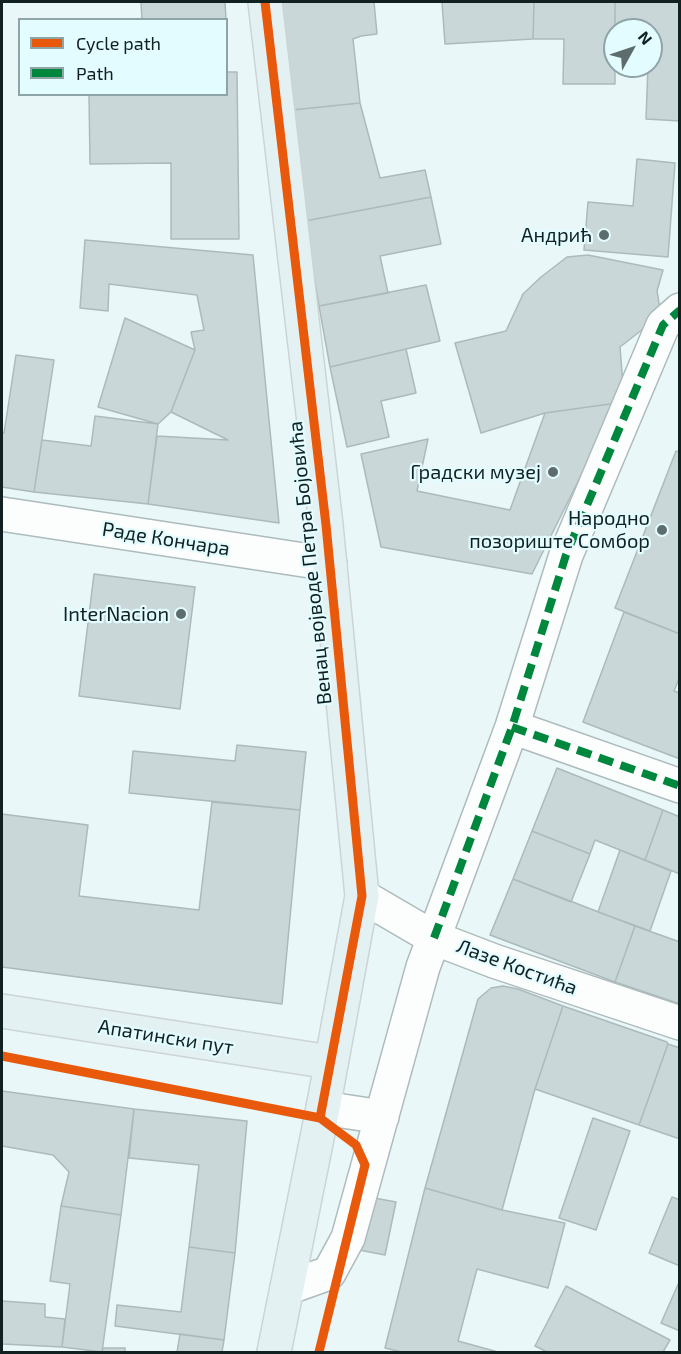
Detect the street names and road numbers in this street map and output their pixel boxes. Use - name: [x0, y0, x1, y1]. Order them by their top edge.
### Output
- street label: Венац војводе Петра Бојовића: [283, 420, 337, 706]
- street label: Раде Кончара: [100, 517, 232, 561]
- street label: Лазе Костића: [453, 934, 581, 1000]
- street label: Апатински пут: [97, 1014, 235, 1060]

